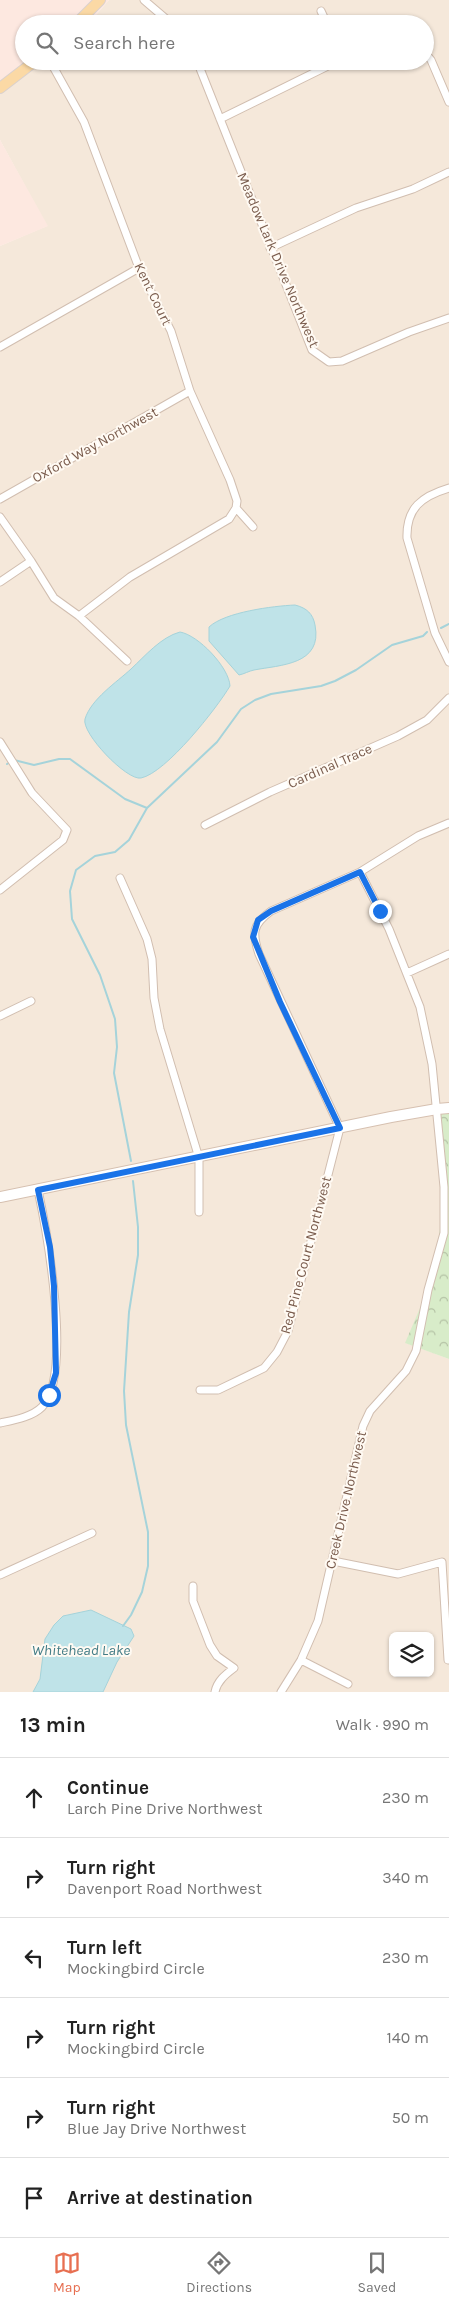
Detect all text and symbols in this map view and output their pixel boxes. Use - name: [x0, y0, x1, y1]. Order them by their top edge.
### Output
- search box: [15, 15, 434, 70]
- icon: search: [33, 29, 61, 57]
- text: Search here: [73, 32, 175, 54]
- street label: Meadow Lark Drive Northwest: [233, 170, 323, 350]
- street label: Kent Court: [131, 260, 175, 328]
- street label: Oxford Way Northwest: [29, 403, 161, 487]
- street label: Cardinal Trace: [285, 740, 375, 792]
- route end: [369, 900, 392, 923]
- street label: Red Pine Court Northwest: [277, 1174, 335, 1336]
- route start: [38, 1384, 61, 1407]
- street label: Creek Drive Northwest: [322, 1429, 370, 1571]
- map controls: [389, 1632, 434, 1677]
- button: layers: [389, 1632, 434, 1677]
- water label: Whitehead Lake: [32, 1641, 130, 1659]
- text: 13 min: [20, 1713, 86, 1737]
- text: Walk · 990 m: [336, 1715, 429, 1734]
- text: Continue: [67, 1777, 149, 1799]
- icon: ahead: [20, 1784, 48, 1812]
- text: 230 m: [382, 1788, 429, 1807]
- text: Larch Pine Drive Northwest: [67, 1799, 263, 1818]
- text: Turn right: [67, 1857, 156, 1879]
- icon: right: [20, 1864, 48, 1892]
- text: 340 m: [382, 1868, 429, 1887]
- text: Davenport Road Northwest: [67, 1879, 262, 1898]
- text: Turn left: [67, 1937, 142, 1959]
- icon: left: [20, 1944, 48, 1972]
- text: 230 m: [382, 1948, 429, 1967]
- text: Mockingbird Circle: [67, 1959, 205, 1978]
- text: Turn right: [67, 2017, 156, 2039]
- icon: right: [20, 2024, 48, 2052]
- text: 140 m: [387, 2028, 429, 2047]
- text: Mockingbird Circle: [67, 2039, 205, 2058]
- text: Turn right: [67, 2097, 156, 2119]
- icon: right: [20, 2104, 48, 2132]
- text: 50 m: [392, 2108, 429, 2127]
- text: Blue Jay Drive Northwest: [67, 2119, 246, 2138]
- icon: arrive: [20, 2184, 48, 2212]
- text: Arrive at destination: [67, 2187, 253, 2209]
- tab: Map: [53, 2249, 81, 2296]
- tab: Directions: [186, 2249, 252, 2296]
- tab: Saved: [358, 2249, 396, 2296]

